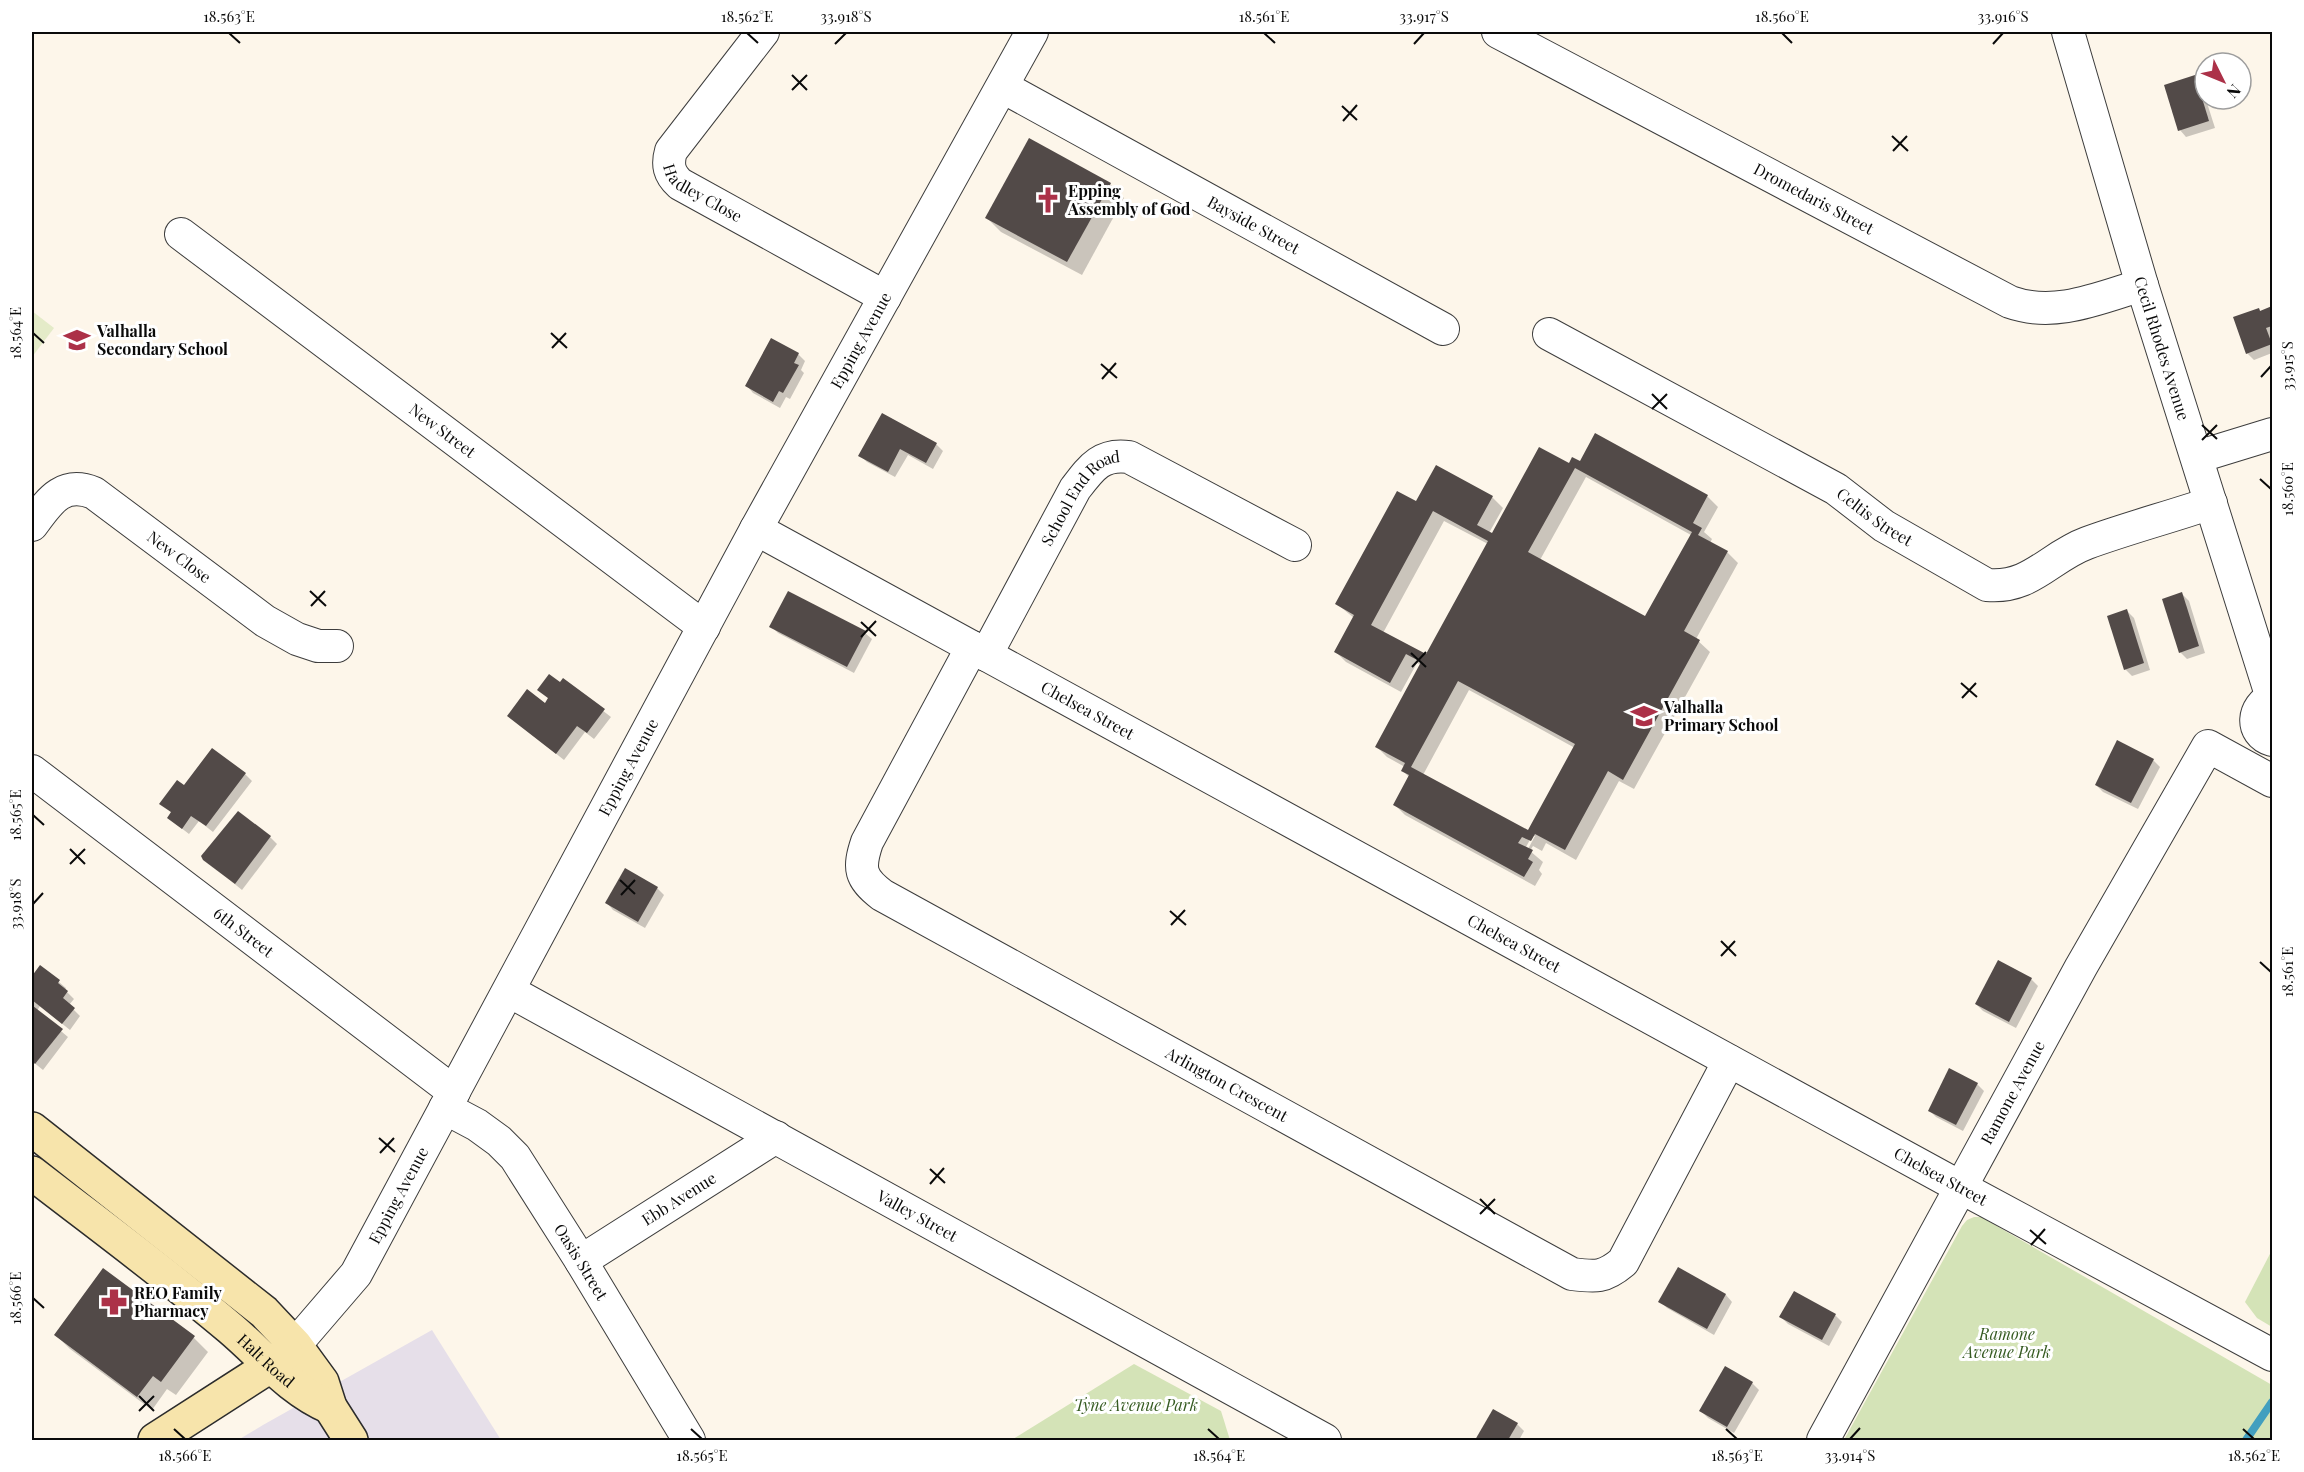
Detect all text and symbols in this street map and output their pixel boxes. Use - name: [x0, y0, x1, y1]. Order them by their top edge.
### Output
- text: 18.563°E: [203, 6, 255, 26]
- text: 18.562°E: [721, 6, 773, 26]
- text: 33.918°S: [820, 6, 872, 26]
- text: 18.561°E: [1239, 6, 1289, 26]
- text: 33.917°S: [1399, 6, 1449, 26]
- text: 18.560°E: [1755, 6, 1809, 26]
- text: 33.916°S: [1977, 6, 2029, 26]
- north arrow: [2193, 51, 2253, 111]
- text: N: [2222, 80, 2246, 103]
- street label: Dromedaris Street: [1750, 158, 1878, 238]
- street label: Hadley Close: [659, 161, 746, 226]
- place label: Epping Assembly of God: [1067, 180, 1191, 219]
- church icon: Epping Assembly of God: [1033, 185, 1063, 215]
- street label: Bayside Street: [1204, 191, 1304, 258]
- street label: Cecil Rhodes Avenue: [2130, 274, 2195, 423]
- street label: Epping Avenue: [825, 288, 896, 392]
- text: 18.564°E: [5, 307, 25, 359]
- place label: Valhalla Secondary School: [96, 320, 228, 359]
- school or university icon: Valhalla Secondary School: [62, 325, 92, 355]
- text: 33.915°S: [2277, 341, 2297, 391]
- street label: New Street: [405, 398, 480, 462]
- street label: School End Road: [1036, 445, 1121, 549]
- text: 18.560°E: [2277, 462, 2297, 516]
- street label: Celtis Street: [1833, 483, 1917, 550]
- street label: New Close: [143, 526, 216, 587]
- street label: Chelsea Street: [1038, 676, 1139, 744]
- place label: Valhalla Primary School: [1663, 696, 1779, 735]
- school or university icon: Valhalla Primary School: [1629, 701, 1659, 731]
- street label: Epping Avenue: [593, 715, 662, 819]
- text: 18.565°E: [5, 789, 25, 841]
- text: 33.918°S: [5, 878, 25, 930]
- street label: 6th Street: [210, 902, 279, 962]
- street label: Chelsea Street: [1464, 909, 1565, 977]
- text: 18.561°E: [2277, 947, 2297, 997]
- street label: Ramone Avenue: [1975, 1036, 2049, 1148]
- street label: Arlington Crescent: [1161, 1041, 1292, 1126]
- street label: Chelsea Street: [1891, 1142, 1992, 1210]
- street label: Epping Avenue: [363, 1143, 432, 1247]
- street label: Ebb Avenue: [638, 1167, 720, 1230]
- street label: Valley Street: [873, 1184, 962, 1246]
- street label: Oasis Street: [550, 1220, 613, 1304]
- text: 18.566°E: [5, 1272, 25, 1324]
- place label: REO Family Pharmacy: [134, 1282, 223, 1321]
- pharmacy icon: REO Family Pharmacy: [99, 1287, 129, 1317]
- park label: Ramone Avenue Park: [1961, 1323, 2051, 1362]
- street label: Halt Road: [233, 1329, 299, 1392]
- park label: Tyne Avenue Park: [1074, 1394, 1198, 1415]
- text: 18.566°E: [159, 1445, 211, 1465]
- text: 18.565°E: [676, 1445, 728, 1465]
- text: 18.564°E: [1193, 1445, 1245, 1465]
- text: 18.563°E: [1711, 1445, 1763, 1465]
- text: 33.914°S: [1825, 1445, 1875, 1465]
- text: 18.562°E: [2228, 1445, 2280, 1465]

